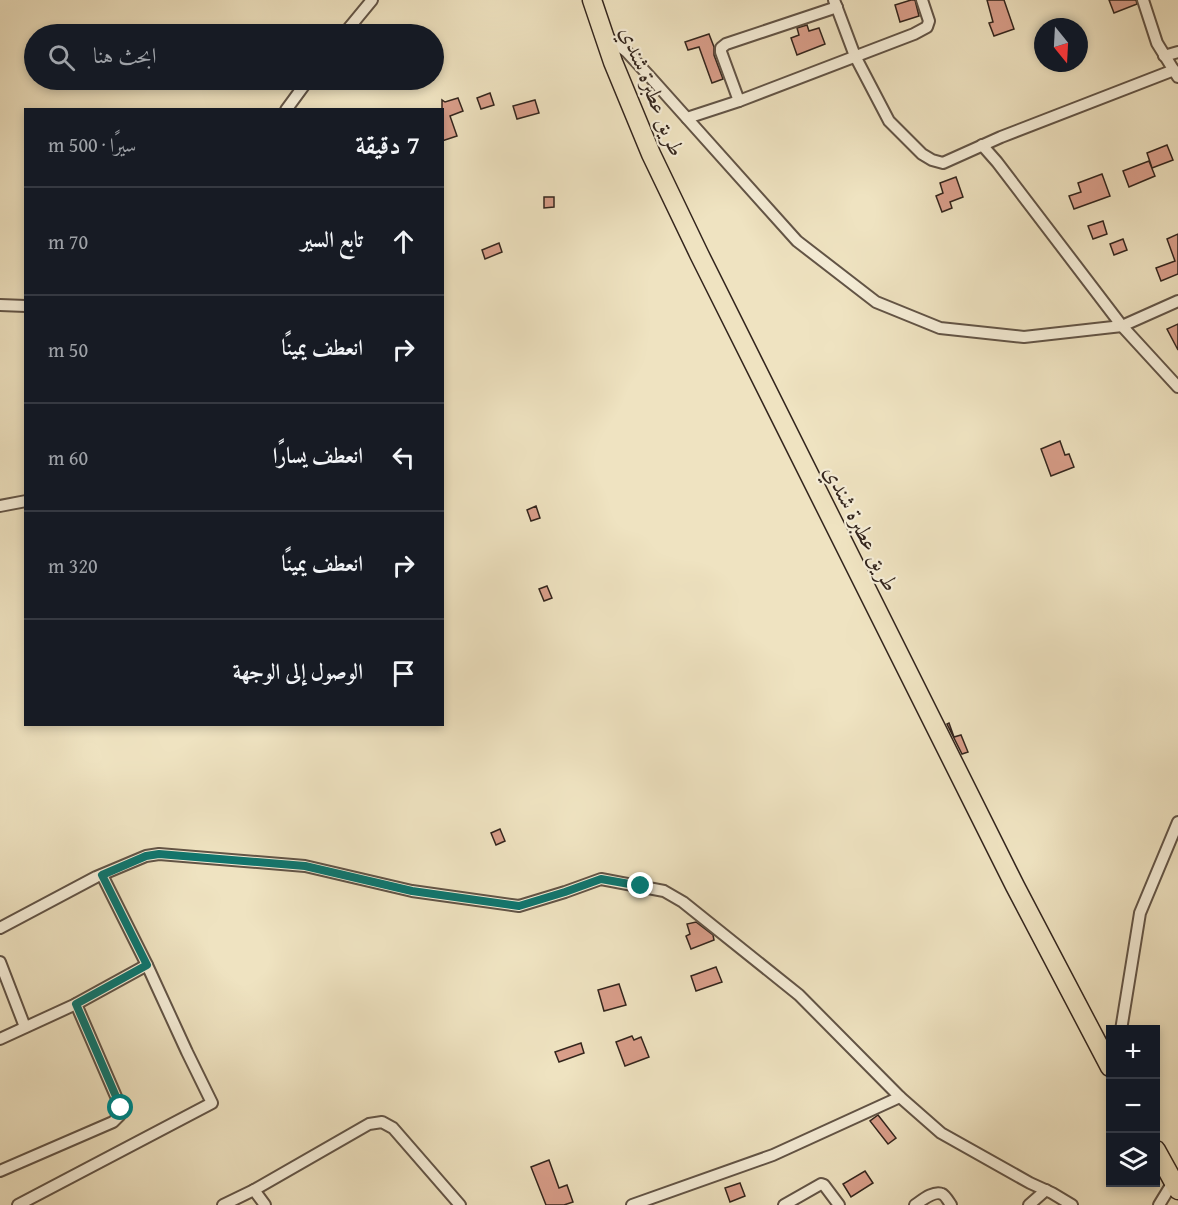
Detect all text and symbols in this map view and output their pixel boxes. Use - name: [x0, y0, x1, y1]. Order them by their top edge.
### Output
- north arrow: [1034, 18, 1088, 72]
- street label: طريق عطبرة شندي: [611, 21, 694, 162]
- search box: [24, 24, 444, 90]
- text: ابحث هنا: [93, 39, 157, 71]
- icon: search: [45, 41, 78, 74]
- text: 7 دقيقة: [355, 125, 420, 164]
- text: سيرًا · 500 m: [48, 130, 136, 159]
- text: تابع السير: [301, 223, 363, 255]
- icon: ahead: [387, 225, 420, 258]
- text: 70 m: [48, 227, 88, 256]
- text: انعطف يمينًا: [282, 331, 363, 363]
- icon: right: [387, 333, 420, 366]
- text: 50 m: [48, 335, 88, 364]
- text: انعطف يسارًا: [273, 439, 363, 471]
- icon: left: [387, 441, 420, 474]
- text: 60 m: [48, 443, 88, 472]
- street label: طريق عطبرة شندي: [815, 459, 908, 598]
- text: انعطف يمينًا: [282, 547, 363, 579]
- icon: right: [387, 549, 420, 582]
- text: 320 m: [48, 551, 98, 580]
- text: الوصول إلى الوجهة: [233, 655, 363, 687]
- icon: arrive: [387, 657, 420, 690]
- route end: [627, 872, 653, 898]
- map controls: [1106, 1025, 1160, 1187]
- button: +: [1106, 1025, 1160, 1079]
- button: −: [1106, 1079, 1160, 1133]
- route start: [107, 1094, 133, 1120]
- button: layers: [1106, 1133, 1160, 1187]

